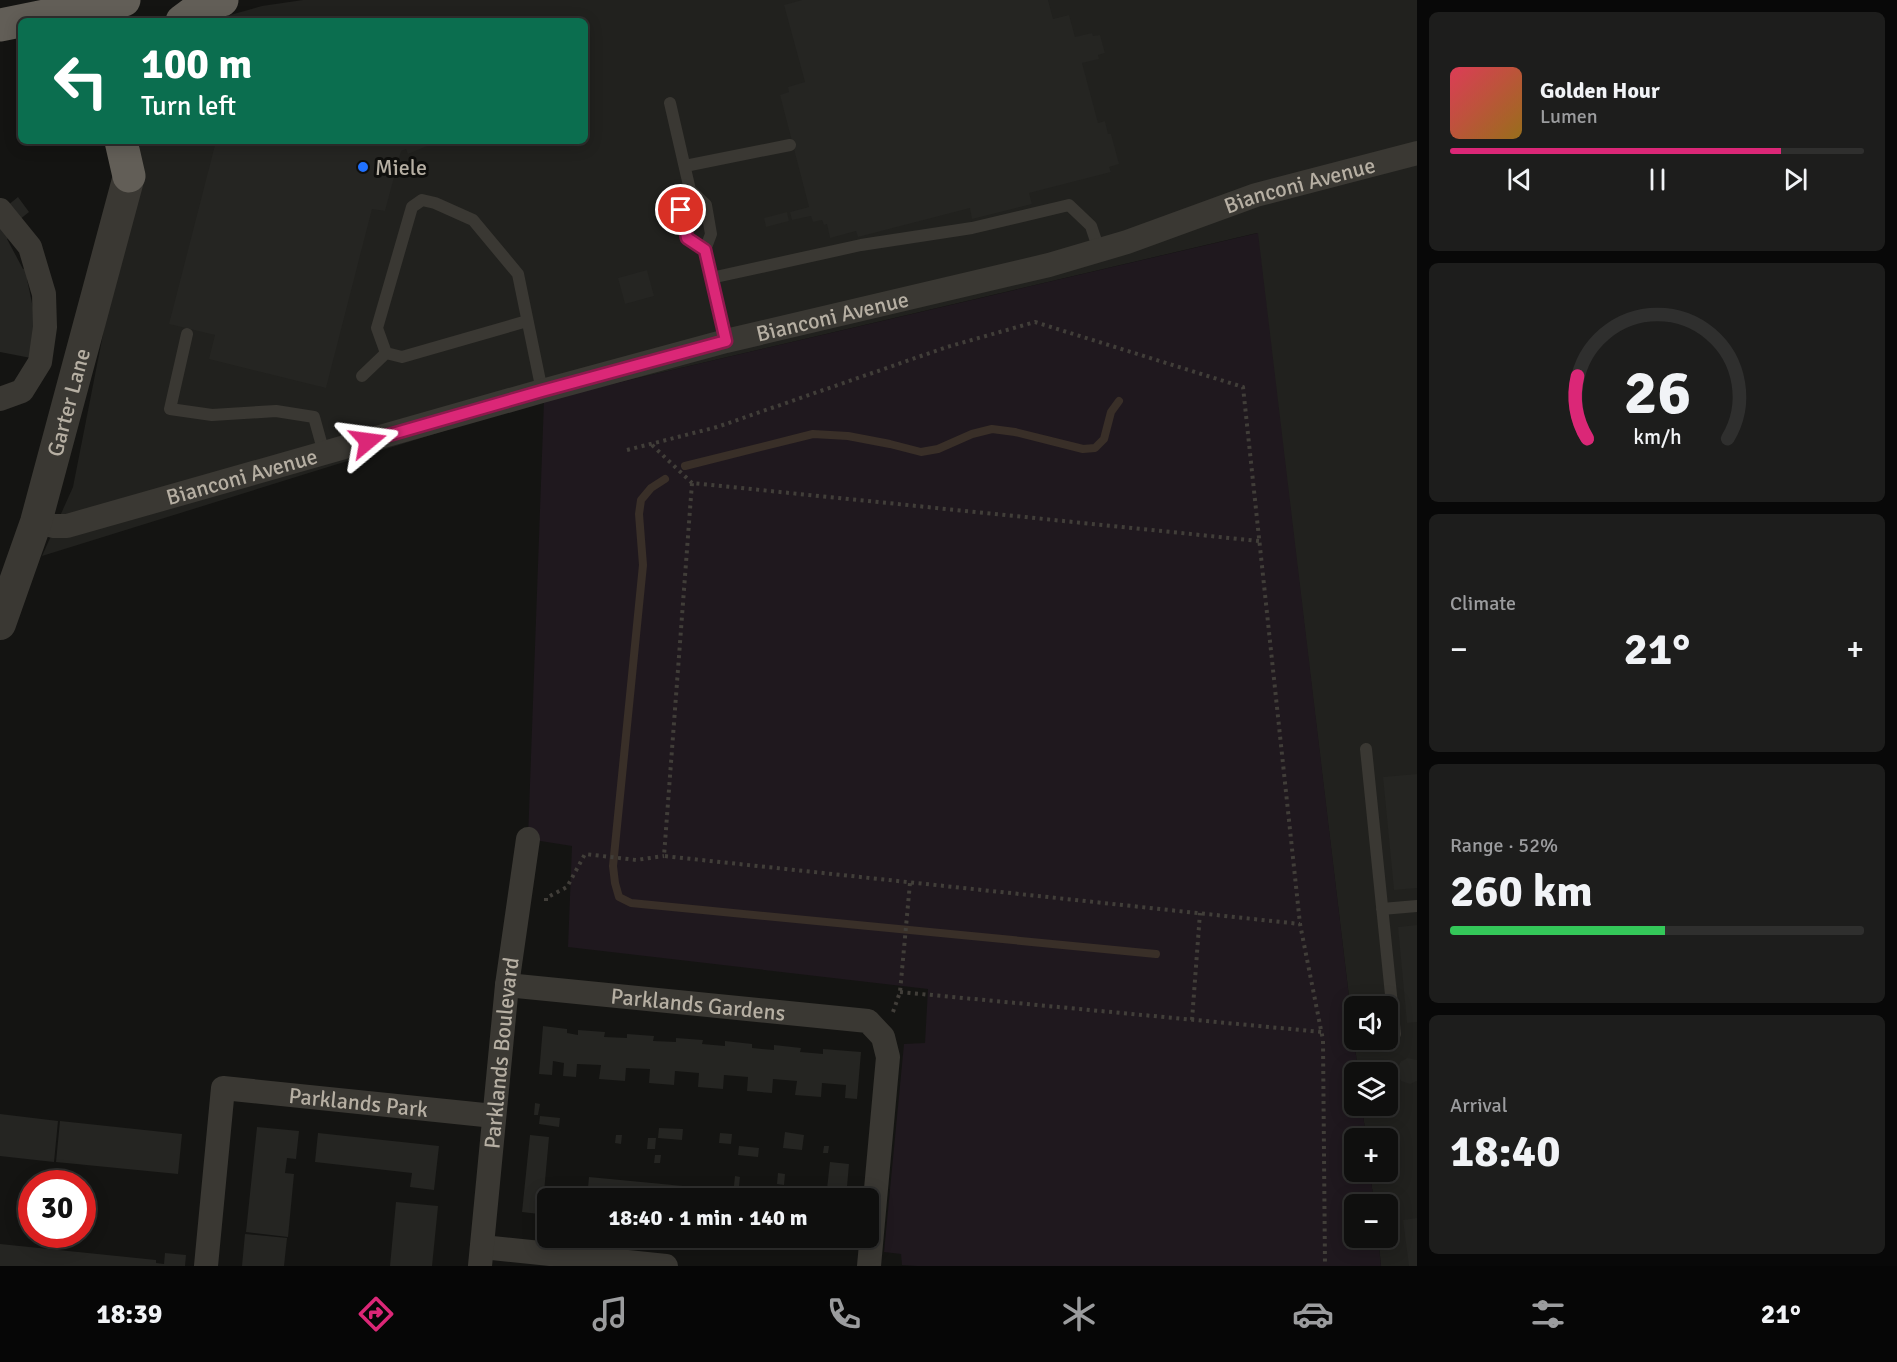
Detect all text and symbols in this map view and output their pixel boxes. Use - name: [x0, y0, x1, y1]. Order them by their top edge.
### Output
- text: 100 m: [141, 39, 252, 90]
- icon: left: [42, 42, 120, 120]
- text: Golden Hour: [1540, 77, 1660, 104]
- text: Turn left: [141, 90, 236, 123]
- text: Lumen: [1540, 104, 1598, 129]
- street label: Bianconi Avenue: [1220, 151, 1378, 219]
- place label: Miele: [375, 154, 427, 181]
- marker: Miele: [356, 160, 370, 174]
- icon: previous: [1503, 163, 1536, 196]
- icon: pause: [1641, 163, 1674, 196]
- icon: next: [1779, 163, 1812, 196]
- pin: [655, 184, 706, 235]
- icon: arrive: [664, 193, 697, 226]
- street label: Bianconi Avenue: [753, 285, 911, 347]
- street label: Garter Lane: [41, 345, 96, 459]
- text: 26: [1623, 354, 1691, 431]
- position arrow: [336, 409, 400, 473]
- text: km/h: [1633, 425, 1681, 451]
- street label: Bianconi Avenue: [163, 442, 320, 511]
- text: Climate: [1450, 591, 1516, 616]
- text: 21°: [1624, 622, 1690, 677]
- text: −: [1450, 629, 1468, 670]
- text: +: [1846, 629, 1864, 670]
- text: Range · 52%: [1450, 833, 1558, 858]
- text: 260 km: [1450, 864, 1593, 919]
- street label: Parklands Boulevard: [478, 955, 524, 1150]
- street label: Parklands Gardens: [609, 982, 787, 1026]
- map controls: [1344, 996, 1398, 1248]
- button: sound: [1344, 996, 1398, 1050]
- button: layers: [1344, 1062, 1398, 1116]
- street label: Parklands Park: [287, 1081, 430, 1123]
- text: Arrival: [1450, 1093, 1508, 1118]
- text: 18:40: [1450, 1124, 1560, 1179]
- button: +: [1344, 1128, 1398, 1182]
- speed limit sign: 30: [18, 1170, 96, 1248]
- button: −: [1344, 1194, 1398, 1248]
- text: 18:40 · 1 min · 140 m: [608, 1204, 808, 1231]
- icon: directions: [355, 1293, 397, 1335]
- icon: music: [589, 1293, 631, 1335]
- icon: phone: [823, 1293, 865, 1335]
- icon: climate: [1058, 1293, 1100, 1335]
- icon: car: [1292, 1293, 1334, 1335]
- icon: filters: [1527, 1293, 1569, 1335]
- text: 18:39: [96, 1298, 162, 1331]
- text: 21°: [1761, 1298, 1801, 1331]

